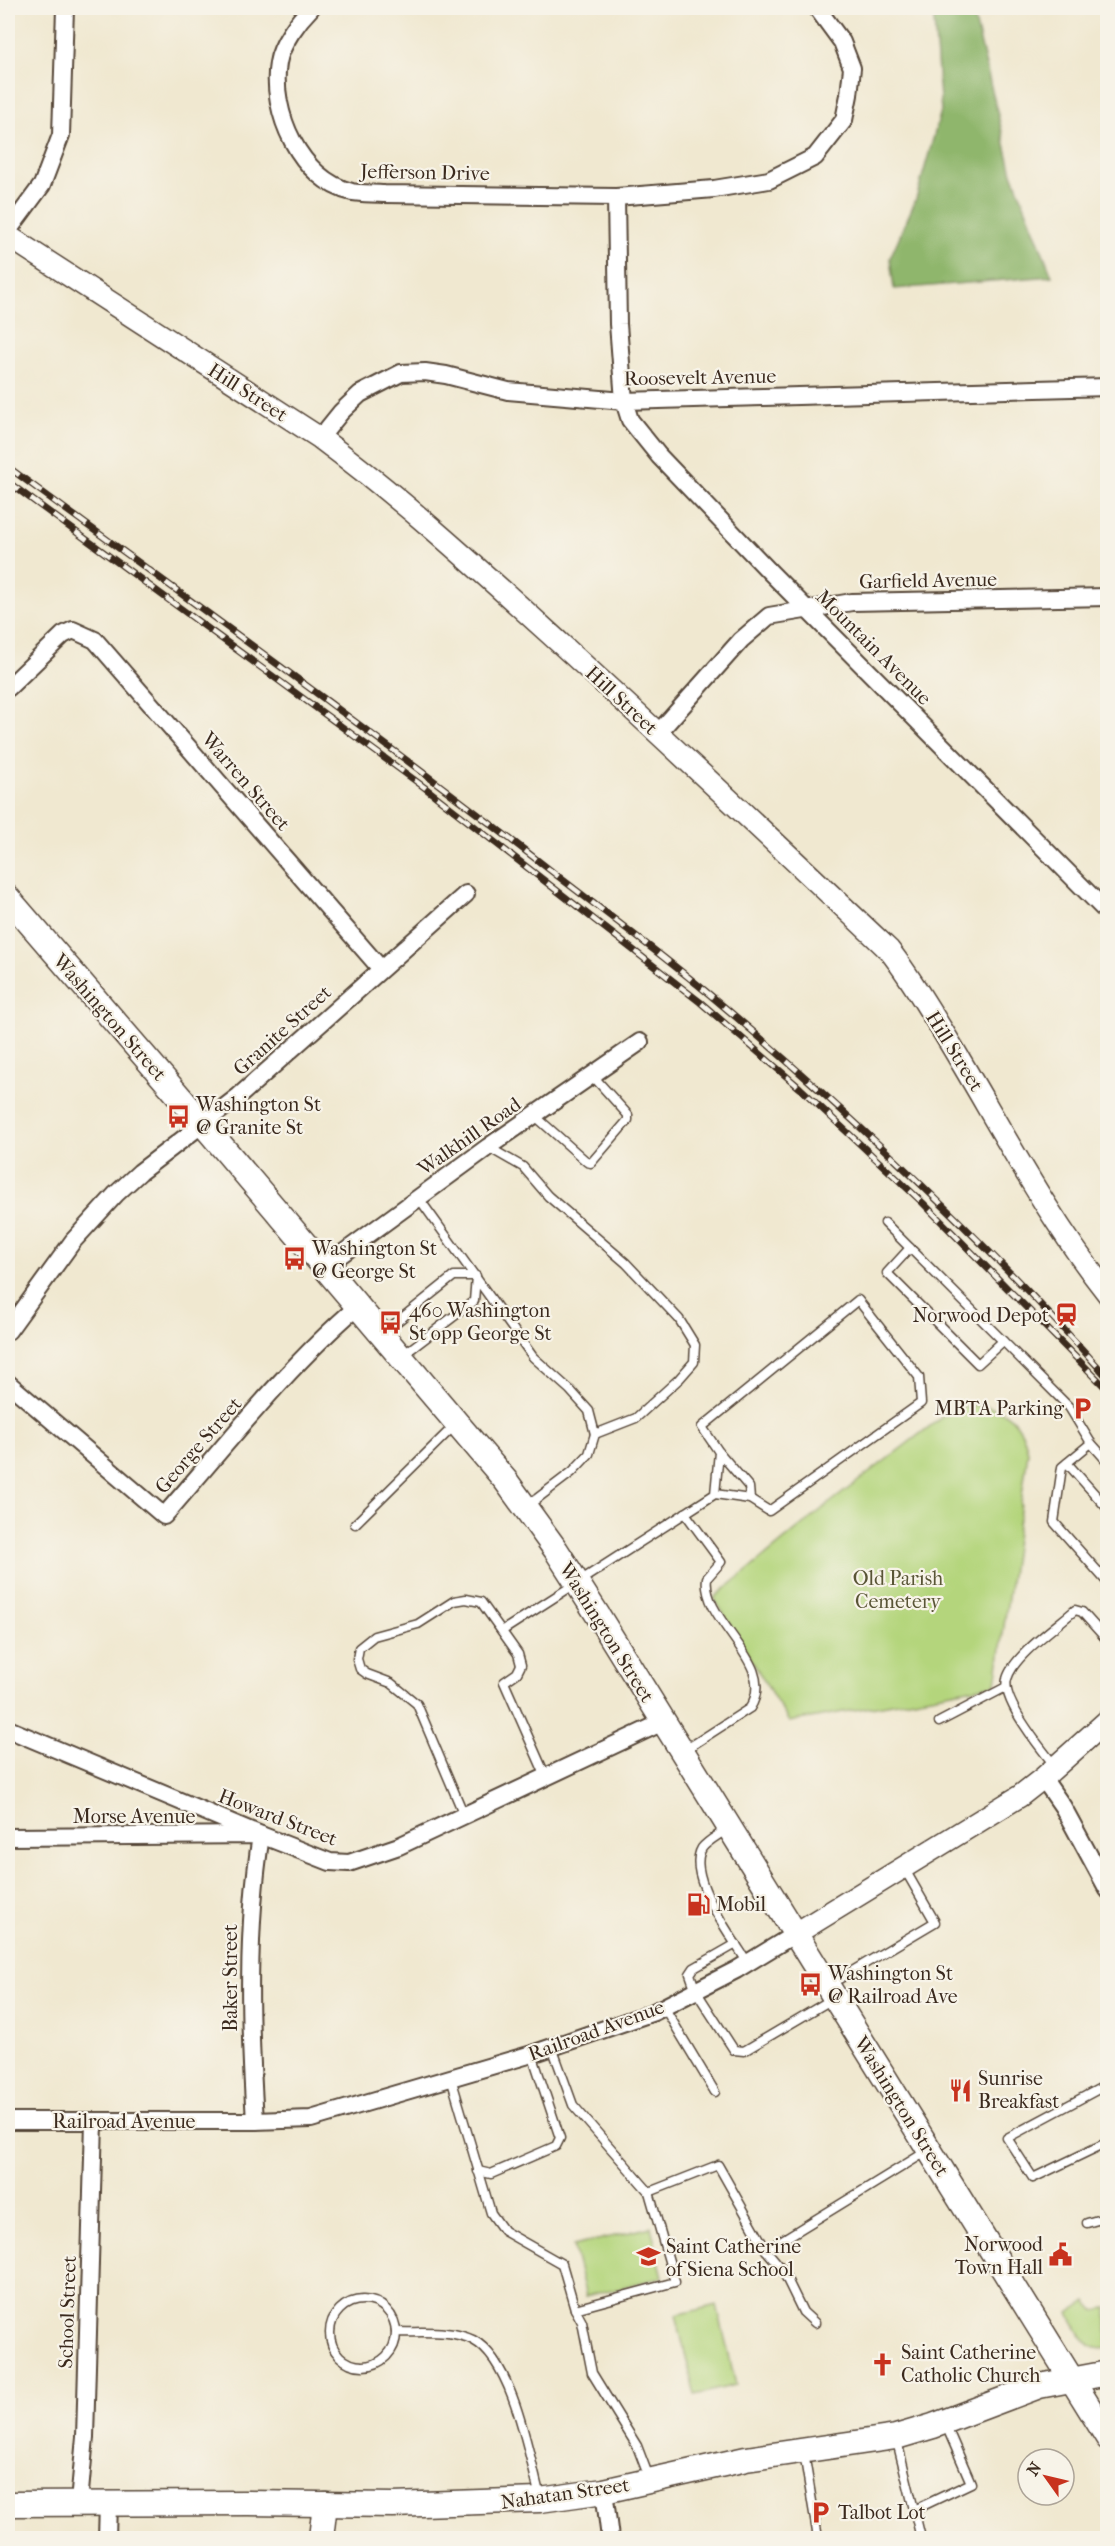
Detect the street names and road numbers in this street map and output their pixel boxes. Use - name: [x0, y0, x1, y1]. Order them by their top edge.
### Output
- street label: Jefferson Drive: [358, 160, 490, 185]
- street label: Hill Street: [204, 358, 292, 427]
- street label: Roosevelt Avenue: [624, 365, 777, 390]
- street label: Garfield Avenue: [859, 568, 997, 593]
- street label: Mountain Avenue: [811, 585, 936, 710]
- street label: Hill Street: [581, 661, 662, 739]
- street label: Warren Street: [196, 727, 295, 835]
- street label: Washington Street: [48, 949, 171, 1085]
- street label: Granite Street: [229, 981, 336, 1080]
- street label: Hill Street: [921, 1007, 988, 1095]
- street label: Walkhill Road: [413, 1092, 526, 1181]
- street label: George Street: [150, 1392, 246, 1498]
- street label: Washington Street: [554, 1557, 659, 1706]
- street label: Howard Street: [215, 1784, 340, 1851]
- street label: Morse Avenue: [73, 1805, 195, 1828]
- street label: Baker Street: [219, 1924, 242, 2032]
- street label: Railroad Avenue: [525, 1995, 667, 2066]
- street label: Washington Street: [849, 2031, 954, 2180]
- street label: Railroad Avenue: [52, 2110, 196, 2133]
- street label: School Street: [54, 2255, 81, 2369]
- street label: Nahatan Street: [499, 2473, 631, 2514]

